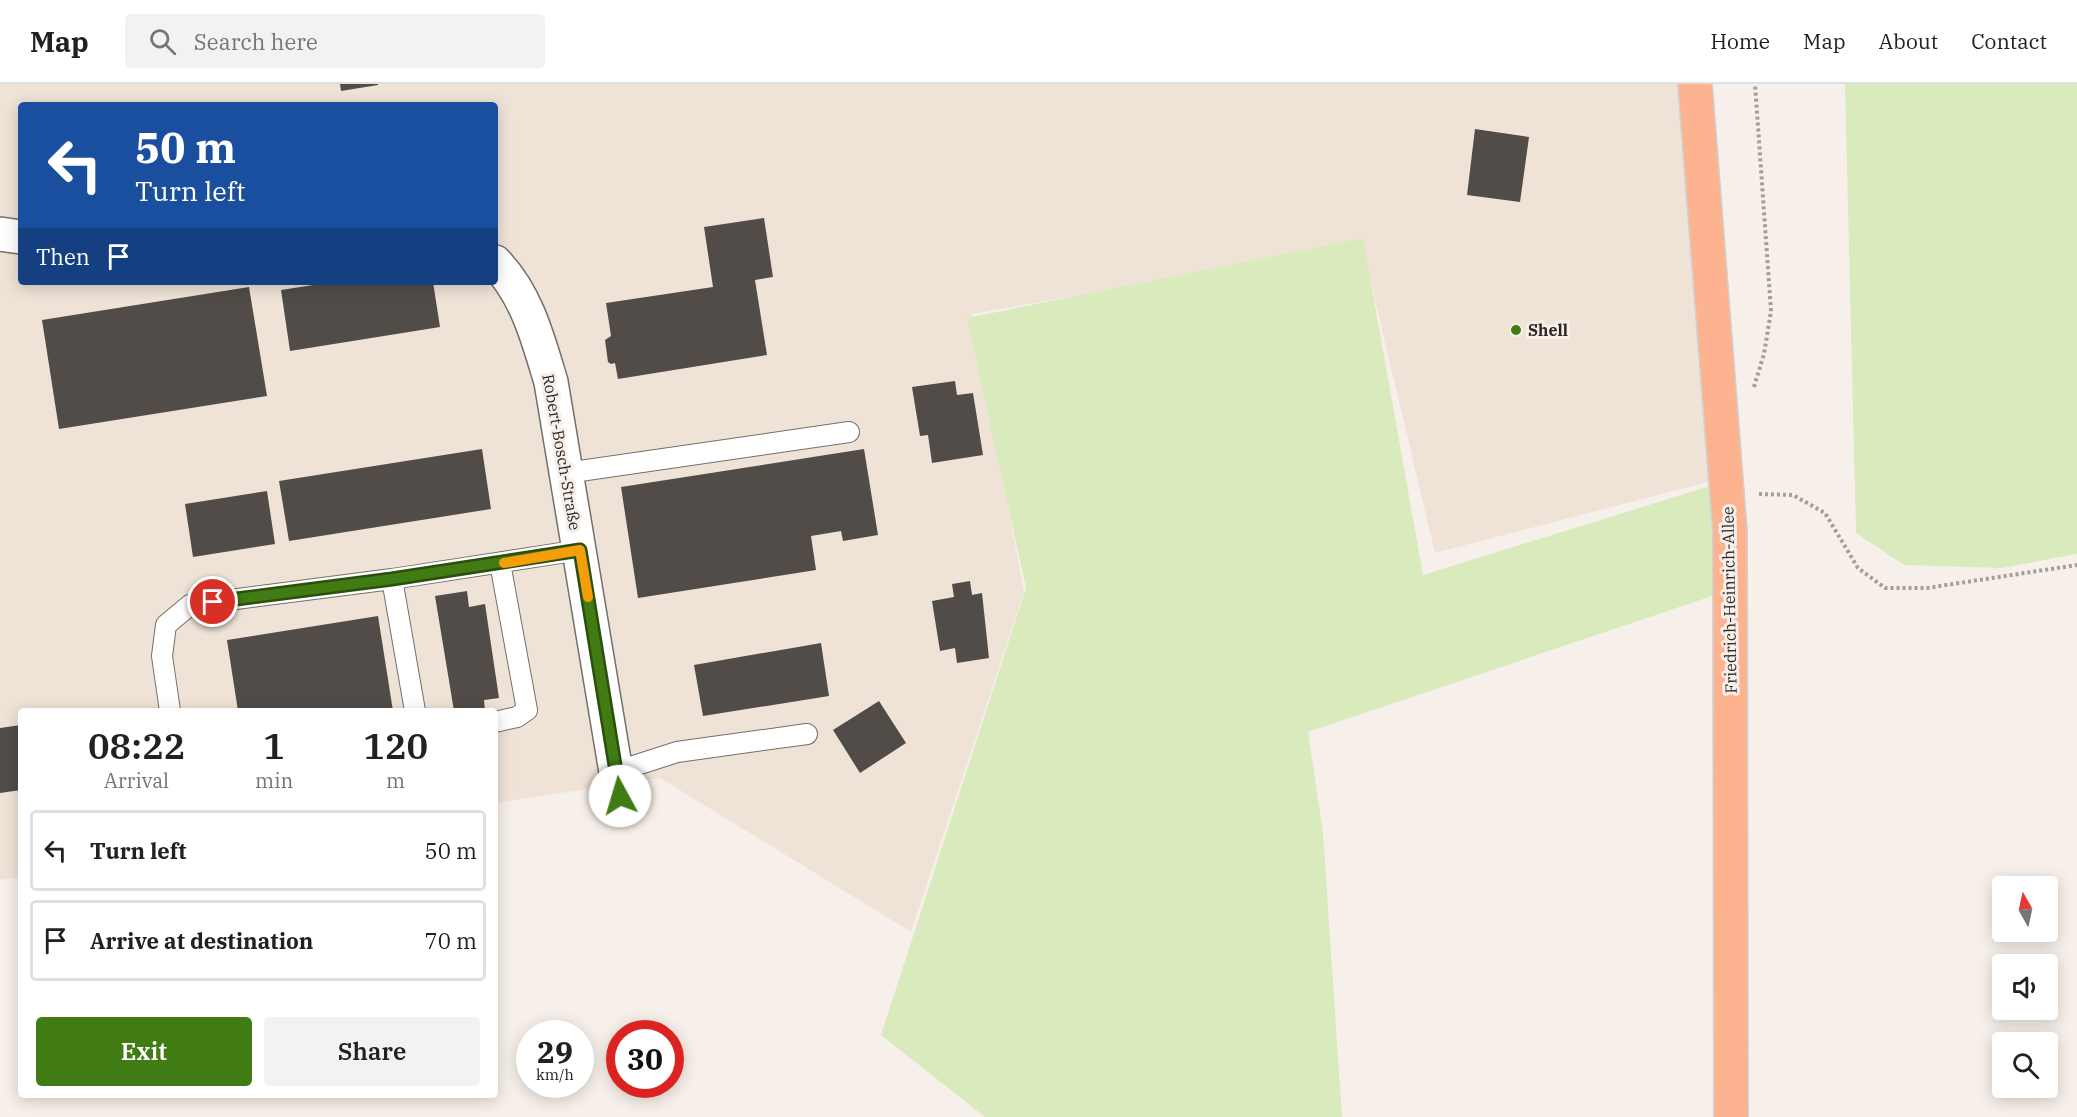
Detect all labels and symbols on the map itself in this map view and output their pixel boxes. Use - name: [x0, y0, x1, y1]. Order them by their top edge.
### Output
- place label: Shell: [1528, 320, 1568, 340]
- marker: Shell: [1509, 323, 1523, 337]
- street label: Robert-Bosch-Straße: [538, 372, 586, 532]
- street label: Friedrich-Heinrich-Allee: [1717, 506, 1741, 694]
- pin: [187, 576, 238, 627]
- position arrow: [588, 764, 652, 828]
- north arrow: [1992, 876, 2058, 942]
- speed limit sign: 30: [606, 1020, 684, 1098]

